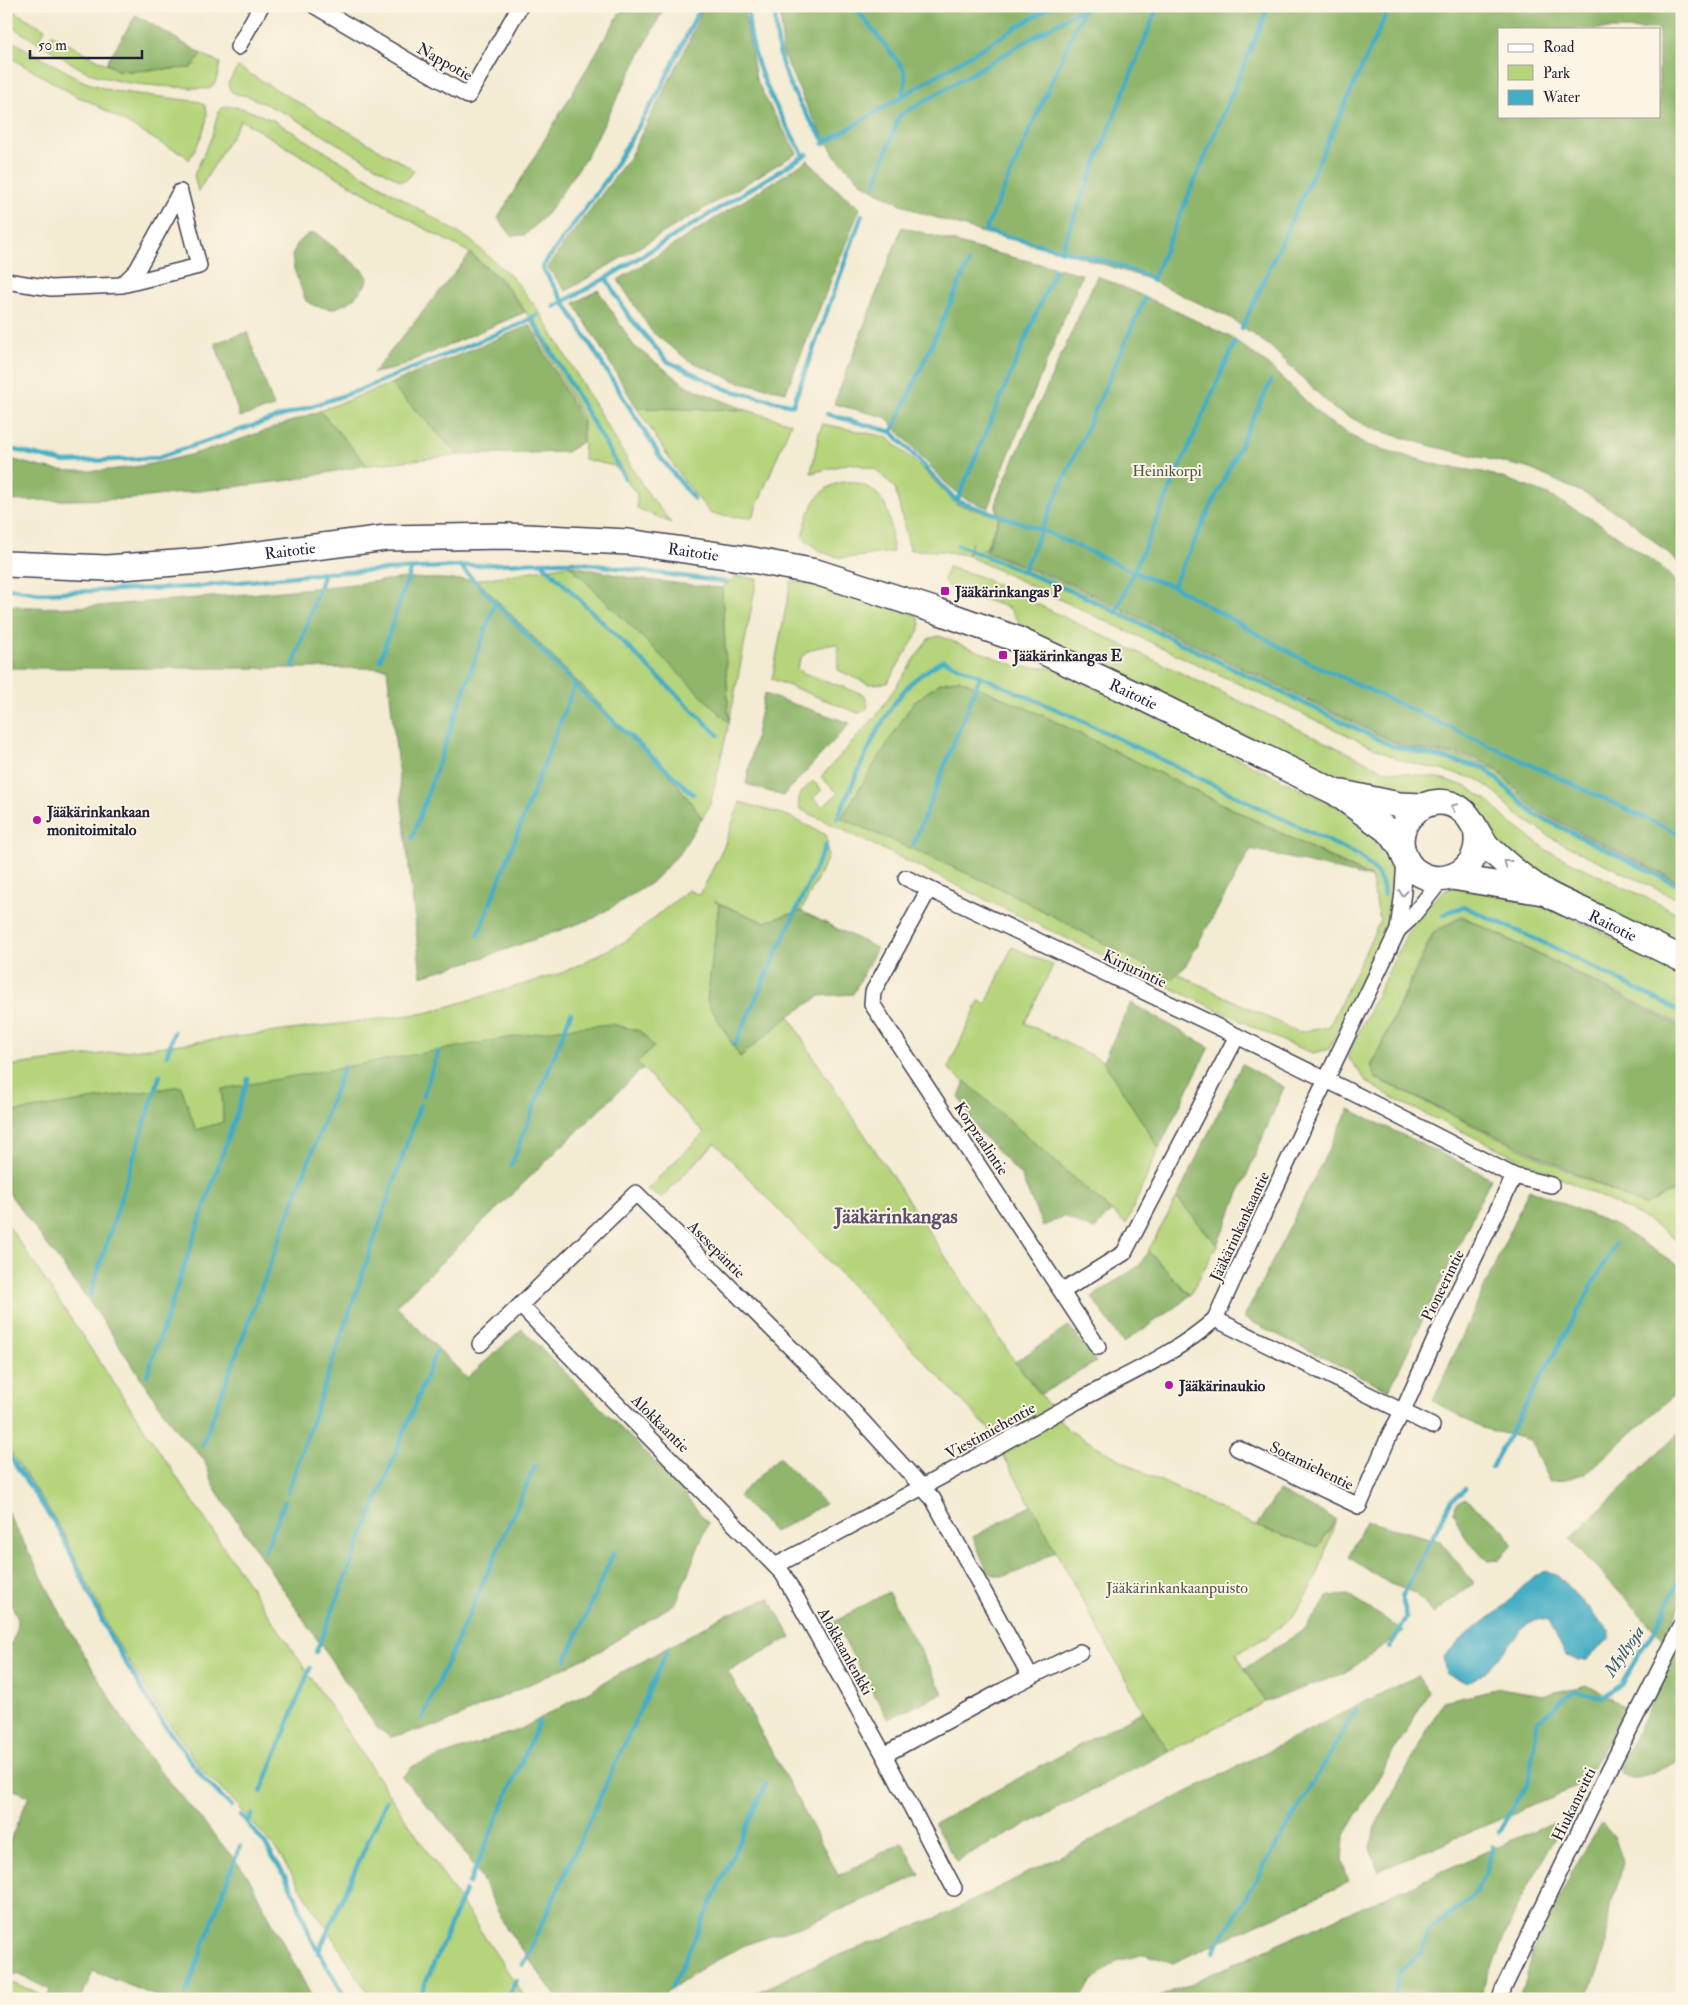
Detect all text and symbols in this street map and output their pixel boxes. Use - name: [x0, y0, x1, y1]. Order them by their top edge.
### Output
- scale bar: [30, 28, 142, 60]
- legend: [1498, 28, 1660, 118]
- text: 50 m: [38, 36, 67, 55]
- street label: Nappotie: [413, 38, 476, 86]
- text: Road: [1543, 38, 1575, 57]
- text: Park: [1543, 64, 1570, 83]
- text: Water: [1542, 88, 1580, 107]
- park label: Heinikorpi: [1132, 461, 1202, 482]
- street label: Raitotie: [263, 538, 317, 564]
- street label: Raitotie: [667, 539, 720, 566]
- place label: Jääkärinkangas P: [954, 582, 1063, 603]
- marker: Jääkärinkangas P: [939, 585, 951, 597]
- place label: Jääkärinkangas E: [1012, 646, 1123, 667]
- marker: Jääkärinkangas E: [997, 649, 1009, 661]
- street label: Raitotie: [1106, 675, 1161, 715]
- place label: Jääkärinkankaan monitoimitalo: [46, 802, 151, 840]
- one-way arrow: [1450, 802, 1459, 813]
- marker: Jääkärinkankaan monitoimitalo: [31, 814, 43, 826]
- one-way arrow: [1504, 860, 1513, 869]
- one-way arrow: [1397, 890, 1408, 898]
- street label: Raitotie: [1585, 906, 1640, 946]
- street label: Kirjurintie: [1100, 946, 1170, 992]
- street label: Korpraalintie: [948, 1098, 1013, 1180]
- street label: Jääkärinkankaantie: [1205, 1168, 1275, 1286]
- district label: Jääkärinkangas: [833, 1203, 958, 1230]
- street label: Asesepäntie: [682, 1216, 750, 1284]
- street label: Pioneerintie: [1417, 1246, 1469, 1325]
- place label: Jääkärinaukio: [1178, 1376, 1266, 1397]
- marker: Jääkärinaukio: [1163, 1379, 1175, 1391]
- street label: Alokkaantie: [626, 1390, 694, 1457]
- street label: Viestimiehentie: [942, 1398, 1039, 1464]
- street label: Sotamiehentie: [1266, 1437, 1357, 1495]
- park label: Jääkärinkankaanpuisto: [1105, 1578, 1248, 1599]
- street label: Alokkaanlenkki: [812, 1603, 877, 1699]
- water label: Myllyoja: [1598, 1621, 1650, 1682]
- street label: Hiukanreitti: [1548, 1764, 1600, 1844]

